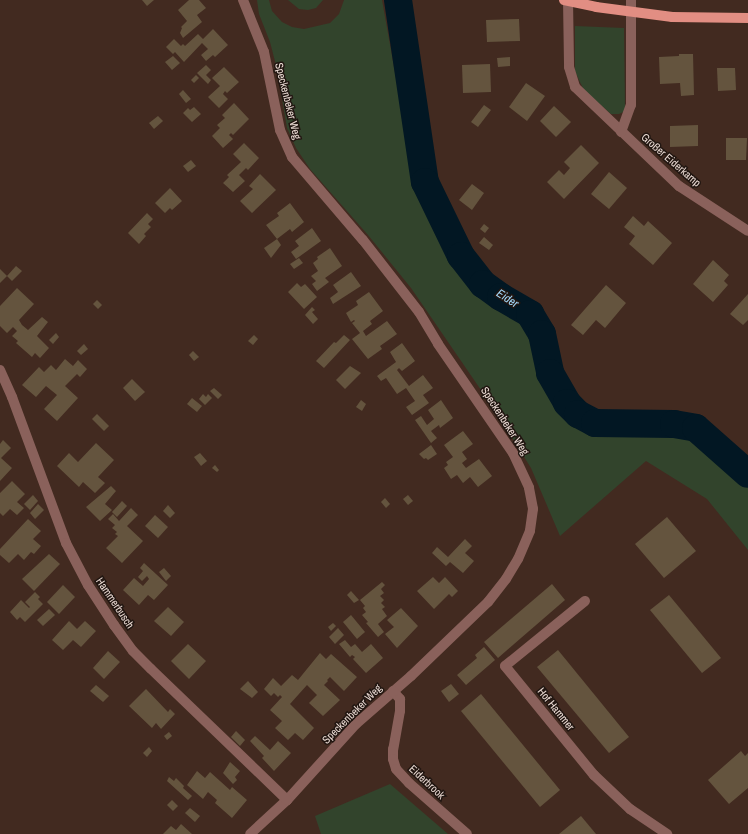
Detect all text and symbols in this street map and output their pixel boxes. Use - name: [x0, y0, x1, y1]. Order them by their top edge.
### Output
- street label: Speckenbeker Weg: [272, 61, 304, 141]
- street label: Großer Eiderkamp: [638, 131, 704, 189]
- water label: Eider: [493, 287, 521, 311]
- street label: Speckenbeker Weg: [478, 384, 532, 458]
- street label: Hammerbusch: [93, 575, 137, 631]
- street label: Speckenbeker Weg: [320, 682, 384, 746]
- street label: Hof Hammer: [535, 685, 577, 733]
- street label: Eiderbrook: [406, 762, 448, 802]

